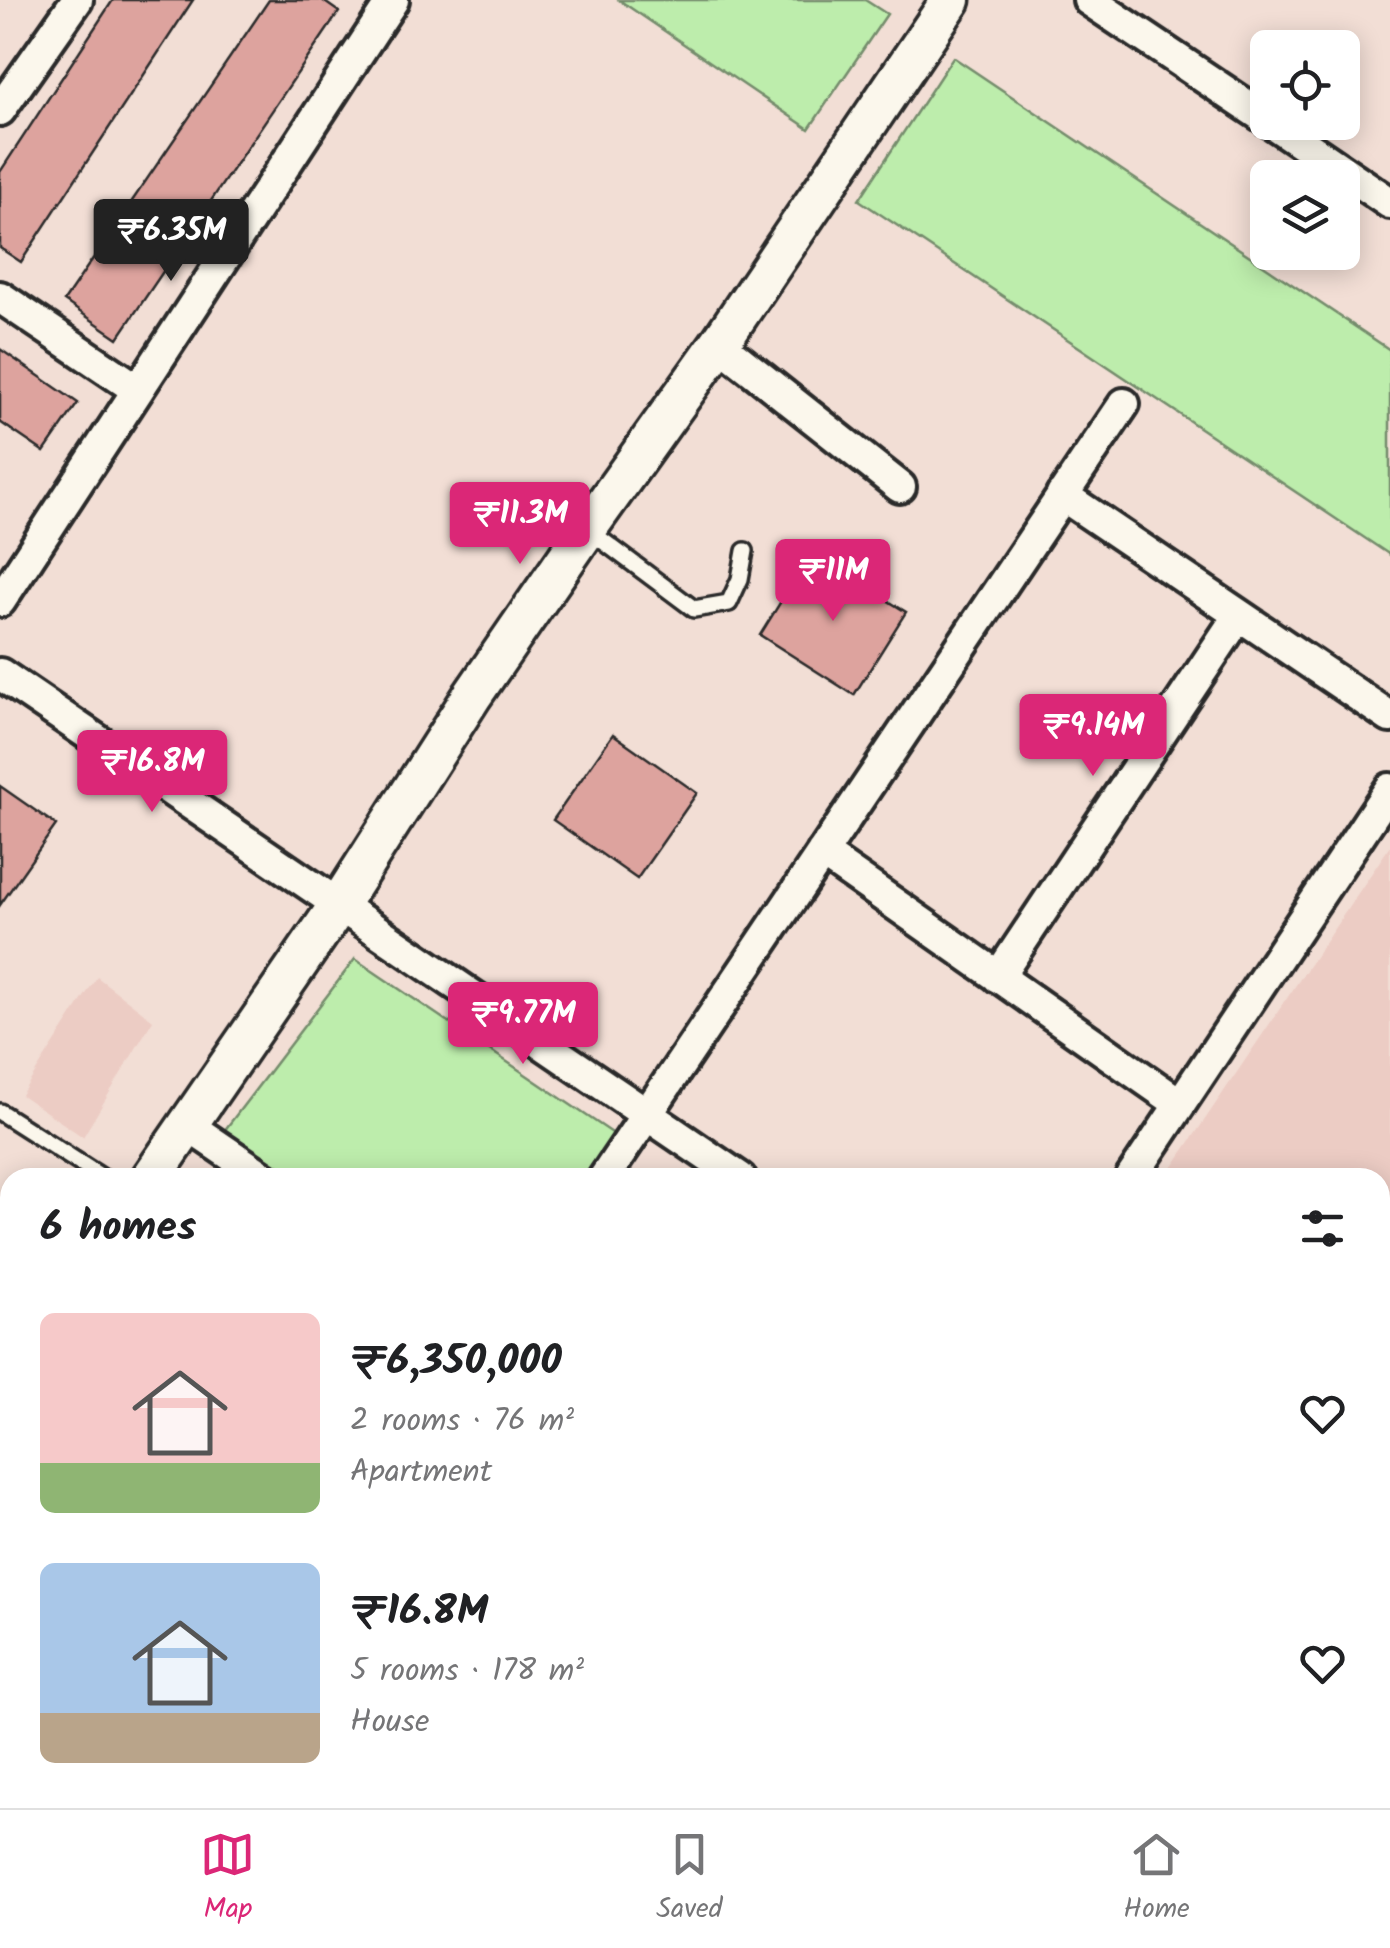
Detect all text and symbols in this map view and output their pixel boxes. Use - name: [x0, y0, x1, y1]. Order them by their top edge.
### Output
- map controls: [1250, 30, 1360, 270]
- button: locate: [1250, 30, 1360, 140]
- button: layers: [1250, 160, 1360, 270]
- pin: ₹6.35M: [90, 199, 252, 284]
- text: ₹6.35M: [116, 206, 226, 257]
- pin: ₹11.3M: [439, 482, 601, 567]
- text: ₹11.3M: [472, 489, 568, 540]
- pin: ₹11M: [774, 539, 892, 624]
- text: ₹11M: [797, 546, 869, 597]
- pin: ₹9.14M: [1012, 694, 1174, 779]
- text: ₹9.14M: [1042, 701, 1144, 752]
- pin: ₹16.8M: [71, 730, 233, 815]
- text: ₹16.8M: [99, 737, 205, 788]
- pin: ₹9.77M: [442, 982, 604, 1067]
- text: ₹9.77M: [470, 989, 576, 1040]
- text: 6 homes: [40, 1195, 196, 1262]
- icon: filters: [1295, 1201, 1350, 1256]
- text: ₹6,350,000: [350, 1329, 562, 1396]
- icon: home: [120, 1353, 240, 1473]
- icon: heart: [1295, 1386, 1350, 1441]
- text: 2 rooms · 76 m²: [350, 1396, 574, 1447]
- text: Apartment: [350, 1447, 492, 1498]
- text: ₹16.8M: [350, 1579, 488, 1646]
- icon: home: [120, 1603, 240, 1723]
- icon: heart: [1295, 1636, 1350, 1691]
- text: 5 rooms · 178 m²: [350, 1646, 584, 1697]
- text: House: [350, 1697, 429, 1748]
- tab: Map: [200, 1827, 255, 1932]
- tab: Saved: [656, 1827, 723, 1932]
- tab: Home: [1123, 1827, 1190, 1932]

